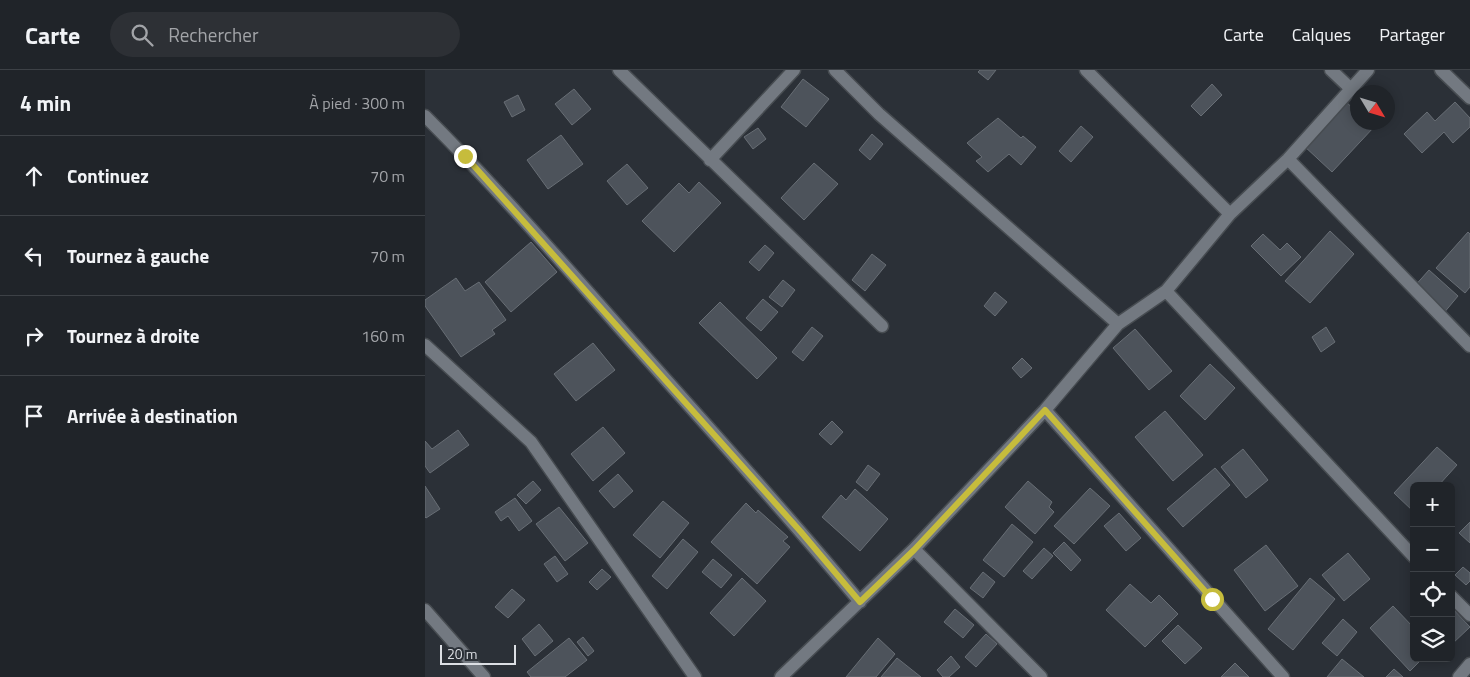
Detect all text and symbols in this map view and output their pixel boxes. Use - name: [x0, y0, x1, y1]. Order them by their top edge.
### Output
- search box: [110, 12, 460, 57]
- text: Carte: [25, 17, 80, 53]
- text: Rechercher: [168, 20, 258, 49]
- icon: search: [128, 21, 156, 49]
- text: Carte: [1223, 21, 1264, 48]
- text: Calques: [1292, 21, 1351, 48]
- text: Partager: [1379, 21, 1445, 48]
- north arrow: [1350, 85, 1395, 130]
- text: 4 min: [20, 87, 71, 119]
- text: À pied · 300 m: [309, 91, 405, 115]
- route end: [454, 145, 477, 168]
- text: Continuez: [67, 161, 149, 190]
- icon: ahead: [20, 162, 48, 190]
- text: 70 m: [370, 164, 405, 188]
- text: Tournez à gauche: [67, 241, 209, 270]
- icon: left: [20, 242, 48, 270]
- text: 70 m: [370, 244, 405, 268]
- text: Tournez à droite: [67, 321, 199, 350]
- icon: right: [20, 322, 48, 350]
- text: 160 m: [361, 324, 405, 348]
- text: Arrivée à destination: [67, 401, 238, 430]
- icon: arrive: [20, 402, 48, 430]
- map controls: [1410, 482, 1455, 662]
- button: +: [1410, 482, 1455, 527]
- button: −: [1410, 527, 1455, 572]
- button: locate: [1410, 572, 1455, 617]
- route start: [1201, 588, 1224, 611]
- button: layers: [1410, 617, 1455, 662]
- scale bar: [440, 642, 516, 665]
- text: 20 m: [447, 643, 477, 664]

